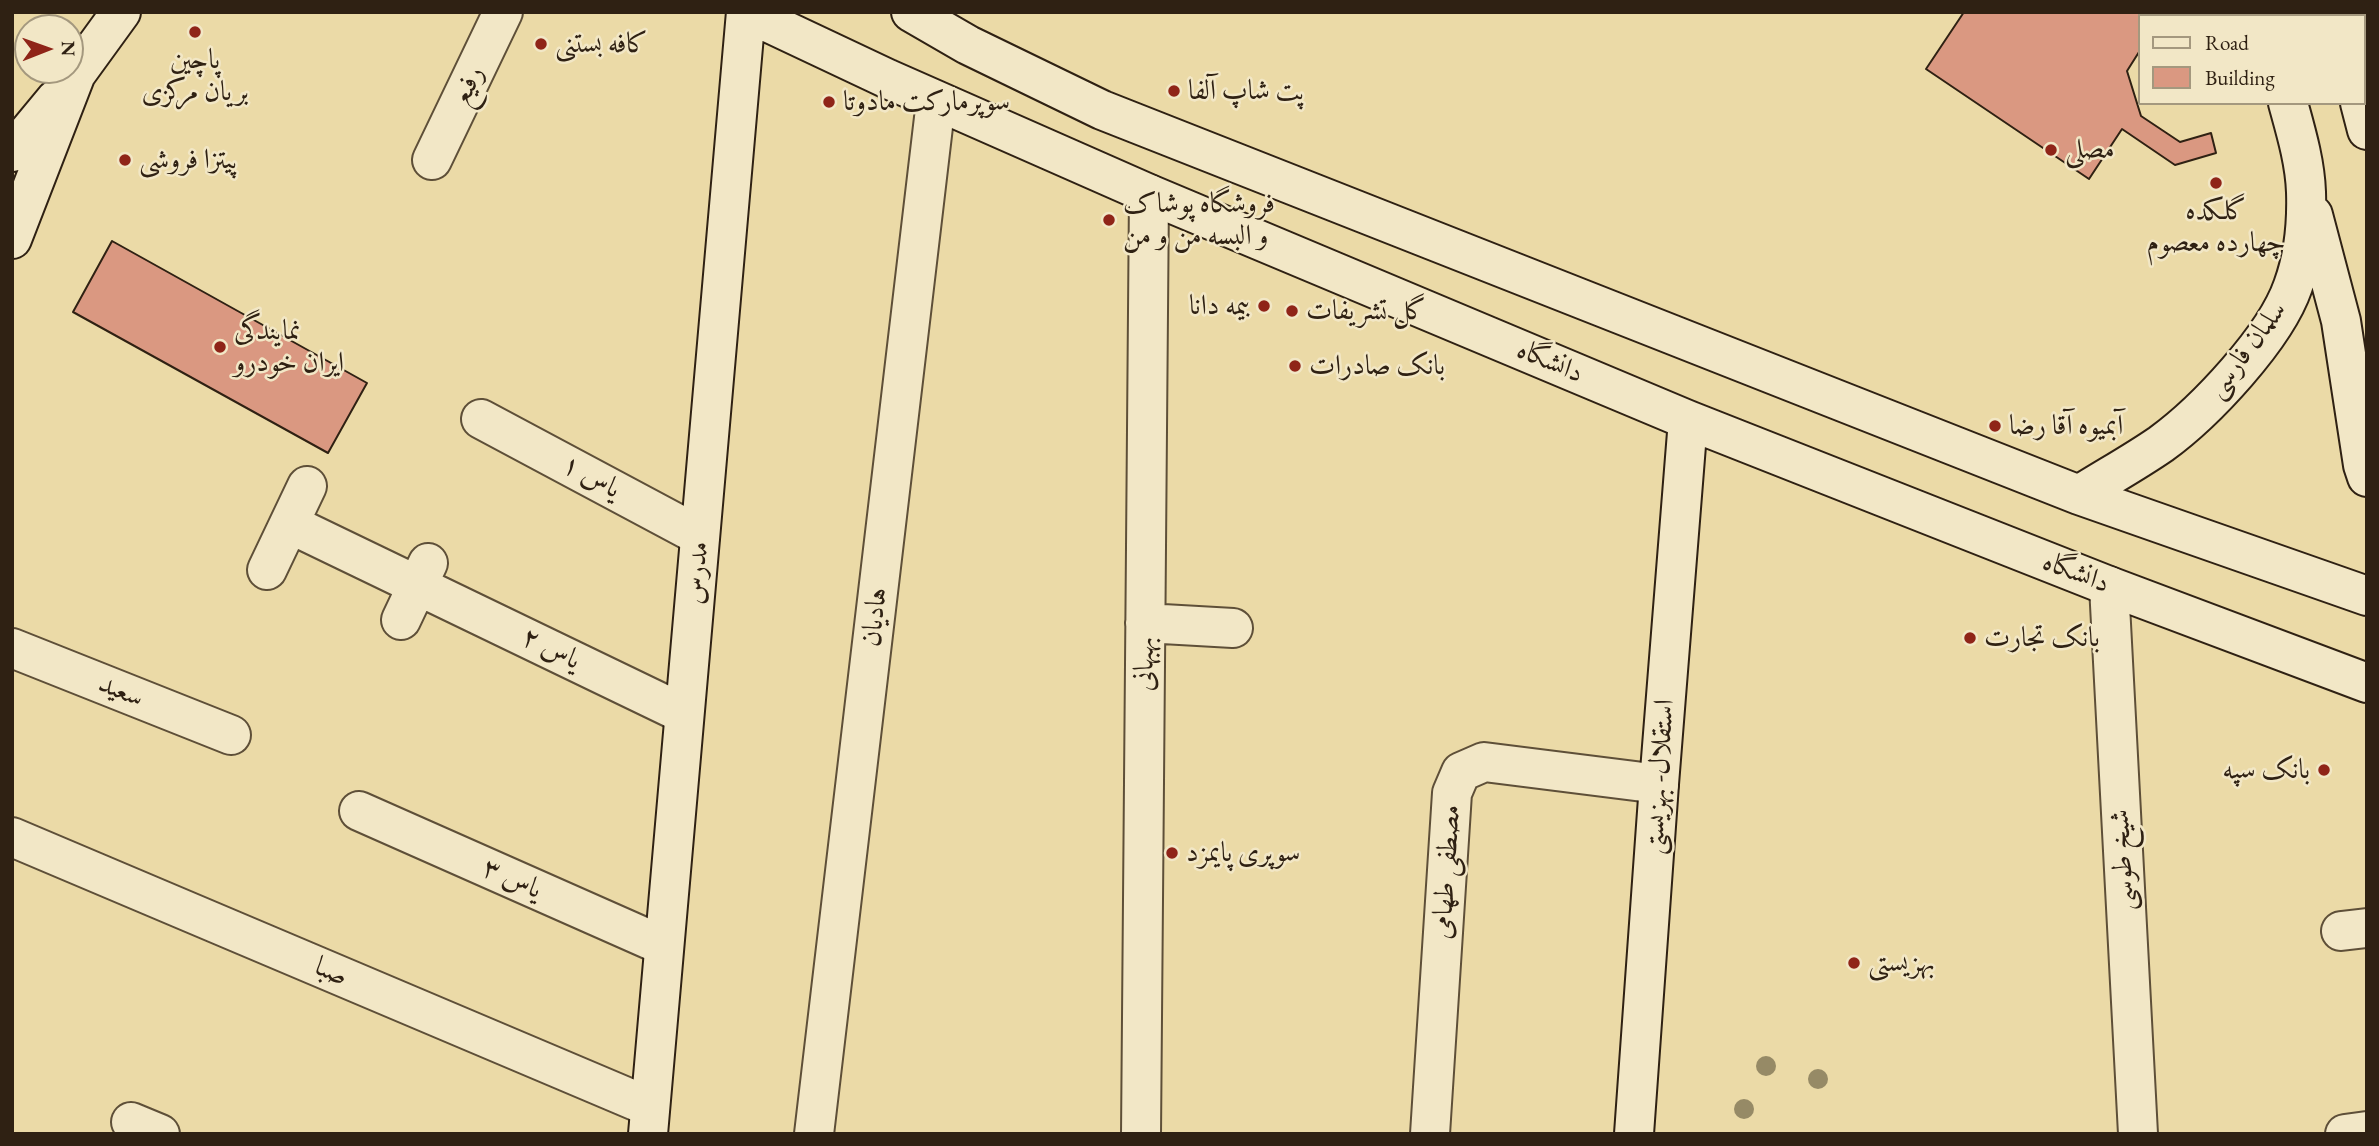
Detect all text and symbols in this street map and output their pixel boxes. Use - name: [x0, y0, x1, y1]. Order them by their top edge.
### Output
- north arrow: [14, 14, 84, 84]
- legend: [2138, 14, 2365, 105]
- marker: پاچین بریان مرکزی: [187, 24, 203, 40]
- place label: کافه بستنی: [555, 27, 648, 61]
- text: Road: [2205, 29, 2249, 56]
- marker: کافه بستنی: [533, 36, 549, 52]
- text: N: [56, 41, 81, 57]
- place label: پاچین بریان مرکزی: [141, 43, 249, 109]
- street label: رفیع: [444, 61, 492, 111]
- text: Building: [2205, 64, 2275, 91]
- place label: پت شاپ آلفا: [1188, 74, 1305, 108]
- marker: پت شاپ آلفا: [1166, 83, 1182, 99]
- place label: سوپرمارکت مادوتا: [843, 85, 1010, 119]
- marker: سوپرمارکت مادوتا: [821, 94, 837, 110]
- place label: مصلی: [2065, 133, 2115, 167]
- marker: مصلی: [2043, 142, 2059, 158]
- place label: پیتزا فروشی: [139, 143, 238, 177]
- marker: پیتزا فروشی: [117, 152, 133, 168]
- marker: گلکده چهارده معصوم: [2208, 175, 2224, 191]
- place label: فروشگاه پوشاک و البسه من و من: [1123, 187, 1275, 253]
- place label: گلکده چهارده معصوم: [2146, 194, 2286, 260]
- marker: فروشگاه پوشاک و البسه من و من: [1101, 212, 1117, 228]
- place label: بیمه دانا: [1189, 289, 1250, 323]
- place label: گل تشریفات: [1306, 294, 1426, 328]
- street label: سلمان فارسی: [2200, 295, 2294, 405]
- marker: بیمه دانا: [1256, 298, 1272, 314]
- marker: گل تشریفات: [1284, 303, 1300, 319]
- place label: نمایندگی ایران خودرو: [234, 314, 344, 380]
- street label: دانشگاه: [1512, 333, 1588, 391]
- marker: نمایندگی ایران خودرو: [212, 339, 228, 355]
- place label: بانک صادرات: [1309, 349, 1445, 383]
- marker: بانک صادرات: [1287, 358, 1303, 374]
- place label: آبمیوه آقا رضا: [2009, 409, 2123, 443]
- marker: آبمیوه آقا رضا: [1987, 418, 2003, 434]
- street label: یاس ۱: [556, 448, 626, 506]
- street label: مدرس: [678, 540, 716, 606]
- street label: دانشگاه: [2038, 545, 2114, 601]
- street label: هادیان: [855, 585, 895, 649]
- street label: یاس ۲: [516, 620, 586, 678]
- place label: بانک تجارت: [1984, 621, 2100, 655]
- marker: بانک تجارت: [1962, 630, 1978, 646]
- street label: بهبهانی: [1128, 636, 1162, 692]
- street label: سعید: [93, 667, 149, 715]
- street label: استقلال- بهزیستی: [1638, 698, 1682, 856]
- place label: بانک سپه: [2222, 753, 2310, 787]
- marker: بانک سپه: [2316, 762, 2332, 778]
- street label: مصطفی طهامی: [1426, 804, 1468, 940]
- street label: شیخ طوسی: [2104, 808, 2142, 912]
- place label: سوپری پایمزد: [1186, 836, 1300, 870]
- marker: سوپری پایمزد: [1164, 845, 1180, 861]
- street label: یاس ۳: [477, 851, 547, 907]
- place label: بهزیستی: [1868, 946, 1935, 980]
- street label: صبا: [309, 950, 353, 994]
- marker: بهزیستی: [1846, 955, 1862, 971]

